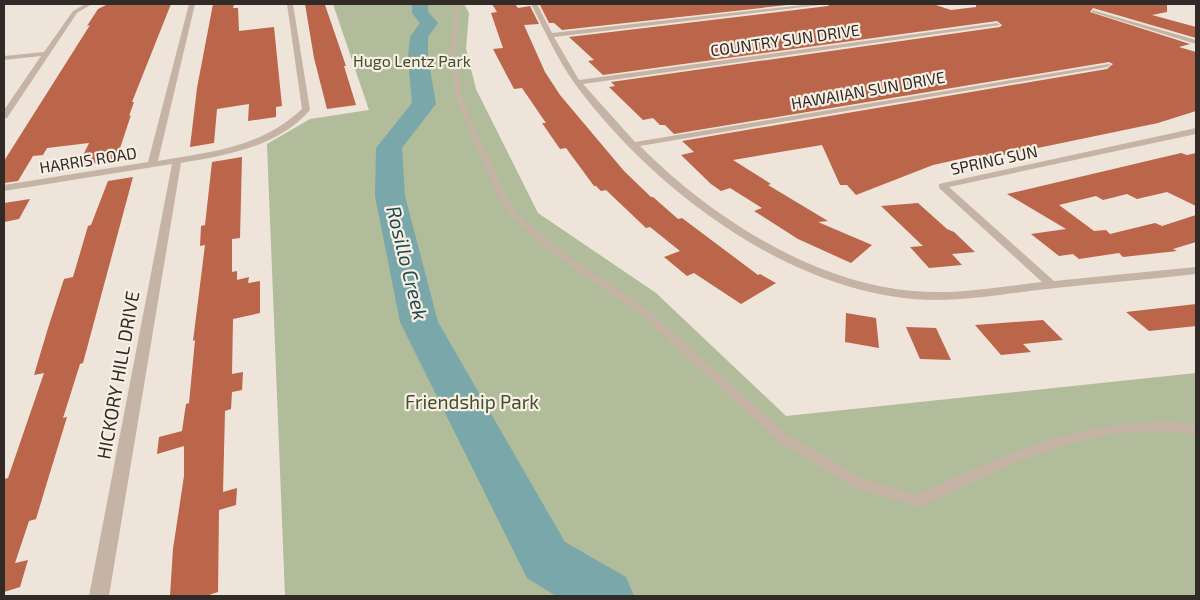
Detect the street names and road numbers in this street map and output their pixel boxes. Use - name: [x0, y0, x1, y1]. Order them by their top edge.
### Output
- street label: COUNTRY SUN DRIVE: [709, 20, 861, 59]
- street label: HAWAIIAN SUN DRIVE: [789, 67, 946, 112]
- street label: SPRING SUN: [949, 141, 1039, 178]
- street label: HARRIS ROAD: [38, 142, 138, 177]
- street label: HICKORY HILL DRIVE: [91, 289, 144, 461]

